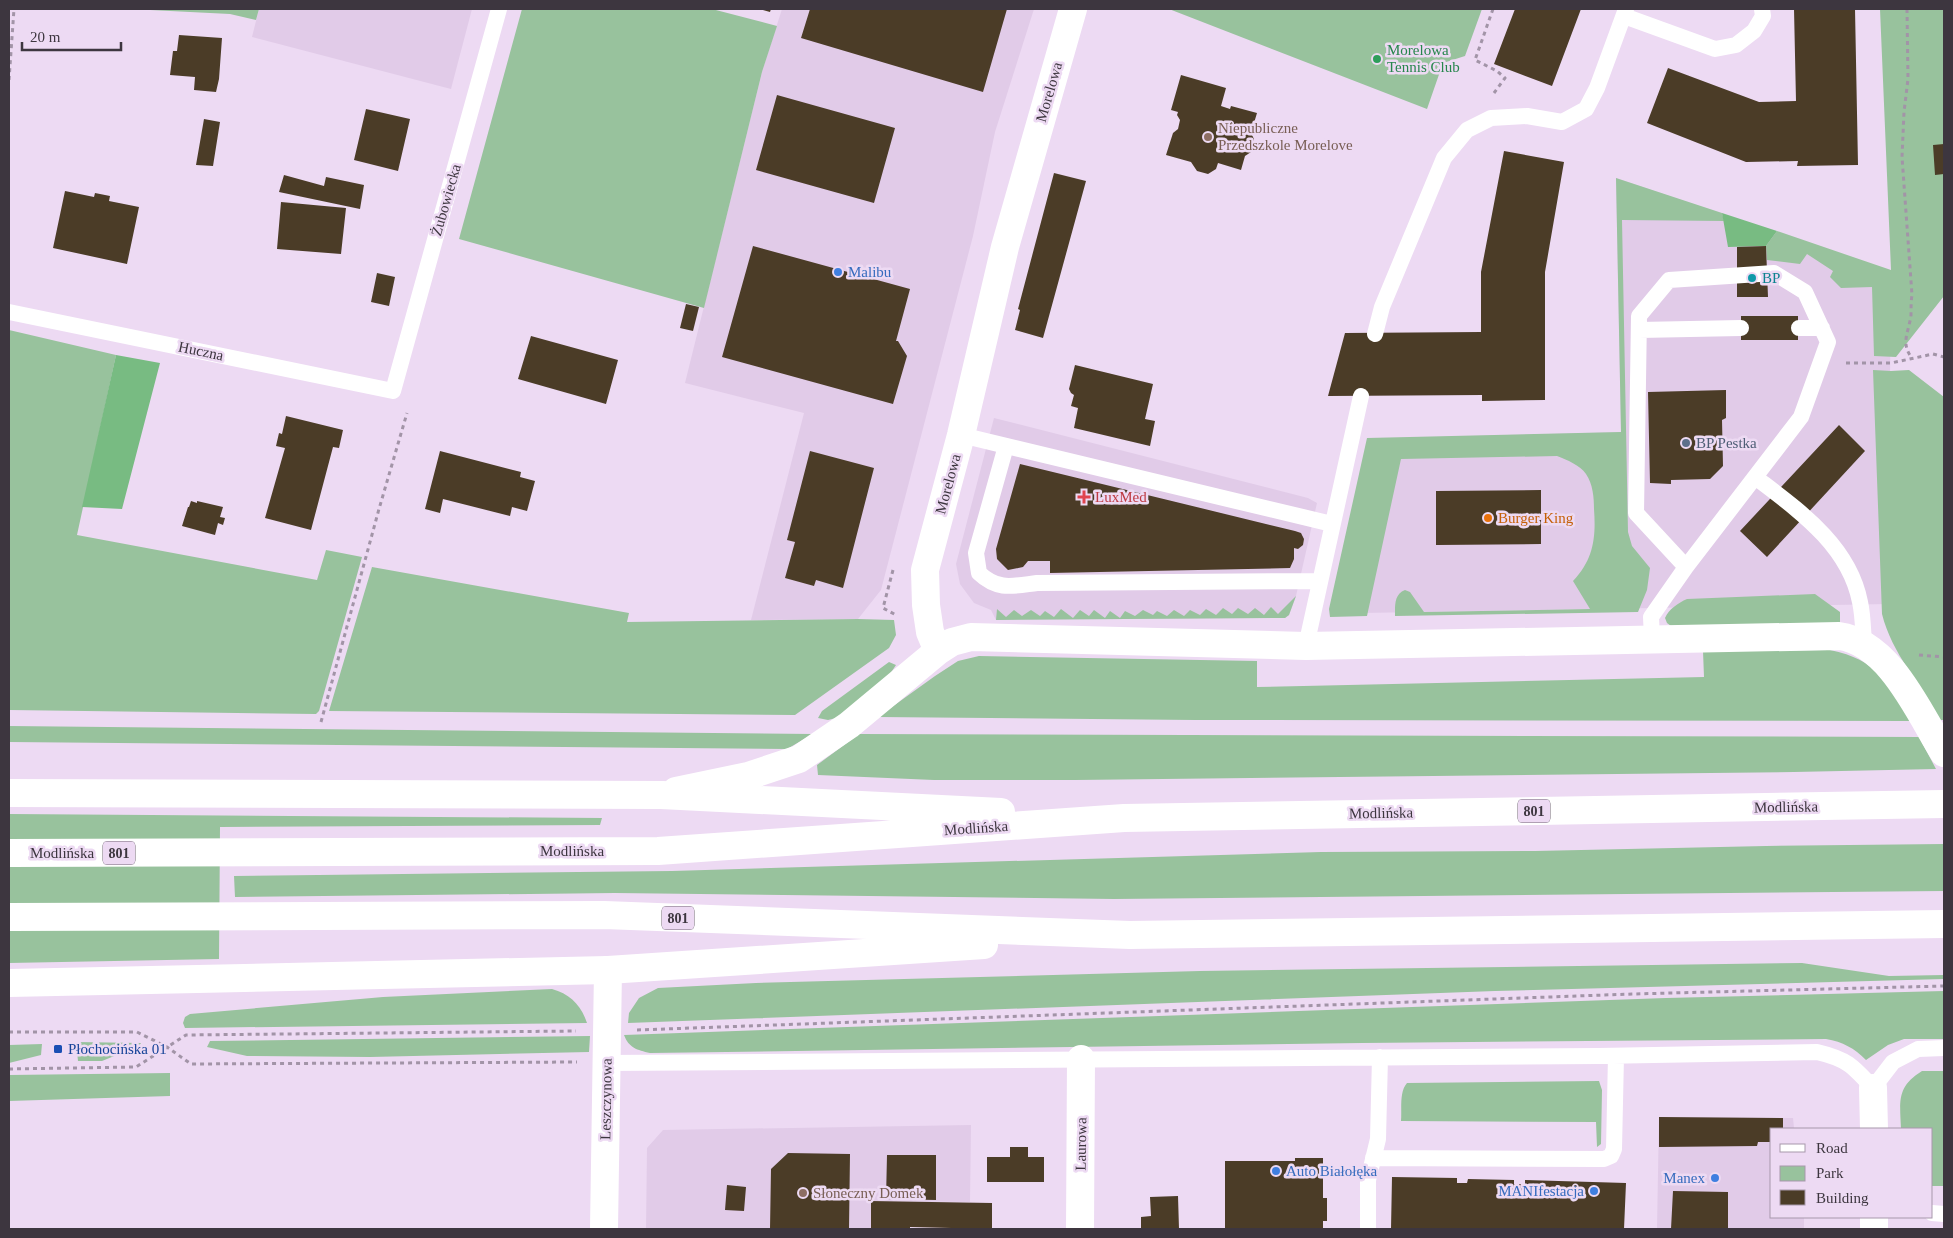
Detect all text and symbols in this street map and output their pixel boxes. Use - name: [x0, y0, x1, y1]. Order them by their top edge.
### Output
- scale bar: [22, 20, 121, 52]
- text: 20 m: [30, 29, 61, 45]
- place label: Morelowa Tennis Club: [1387, 42, 1460, 75]
- marker: Morelowa Tennis Club: [1371, 53, 1383, 65]
- street label: Morelowa: [1033, 60, 1065, 124]
- place label: Niepubliczne Przedszkole Morelove: [1218, 120, 1353, 153]
- marker: Niepubliczne Przedszkole Morelove: [1202, 131, 1214, 143]
- street label: Żubowiecka: [428, 162, 464, 238]
- place label: Malibu: [848, 264, 892, 280]
- marker: Malibu: [832, 266, 844, 278]
- place label: BP: [1762, 270, 1780, 286]
- marker: BP: [1746, 272, 1758, 284]
- street label: Huczna: [177, 338, 225, 364]
- place label: BP Pestka: [1696, 435, 1757, 451]
- marker: BP Pestka: [1680, 437, 1692, 449]
- street label: Morelowa: [932, 452, 964, 516]
- place label: LuxMed: [1095, 489, 1147, 505]
- marker: LuxMed: [1077, 490, 1091, 504]
- place label: Burger King: [1498, 510, 1574, 526]
- marker: Burger King: [1482, 512, 1494, 524]
- street label: Modlińska: [1754, 798, 1819, 816]
- road number: 801: [1518, 799, 1550, 822]
- street label: Modlińska: [1349, 804, 1414, 822]
- street label: Modlińska: [943, 818, 1009, 838]
- road number: 801: [103, 841, 135, 864]
- street label: Modlińska: [540, 843, 604, 859]
- street label: Modlińska: [30, 845, 94, 861]
- road number: 801: [662, 906, 694, 930]
- place label: Płochocińska 01: [68, 1041, 167, 1057]
- marker: Płochocińska 01: [52, 1043, 64, 1055]
- street label: Leszczynowa: [597, 1058, 615, 1140]
- street label: Laurowa: [1073, 1117, 1089, 1171]
- legend: [1770, 1128, 1933, 1218]
- text: Road: [1816, 1140, 1848, 1156]
- place label: Auto Białołęka: [1286, 1163, 1378, 1179]
- marker: Auto Białołęka: [1270, 1165, 1282, 1177]
- text: Park: [1816, 1165, 1844, 1181]
- place label: Manex: [1663, 1170, 1705, 1186]
- marker: Manex: [1709, 1172, 1721, 1184]
- place label: MANIfestacja: [1498, 1183, 1584, 1199]
- place label: Słoneczny Domek: [813, 1185, 924, 1201]
- marker: MANIfestacja: [1588, 1185, 1600, 1197]
- marker: Słoneczny Domek: [797, 1187, 809, 1199]
- text: Building: [1816, 1190, 1869, 1206]

